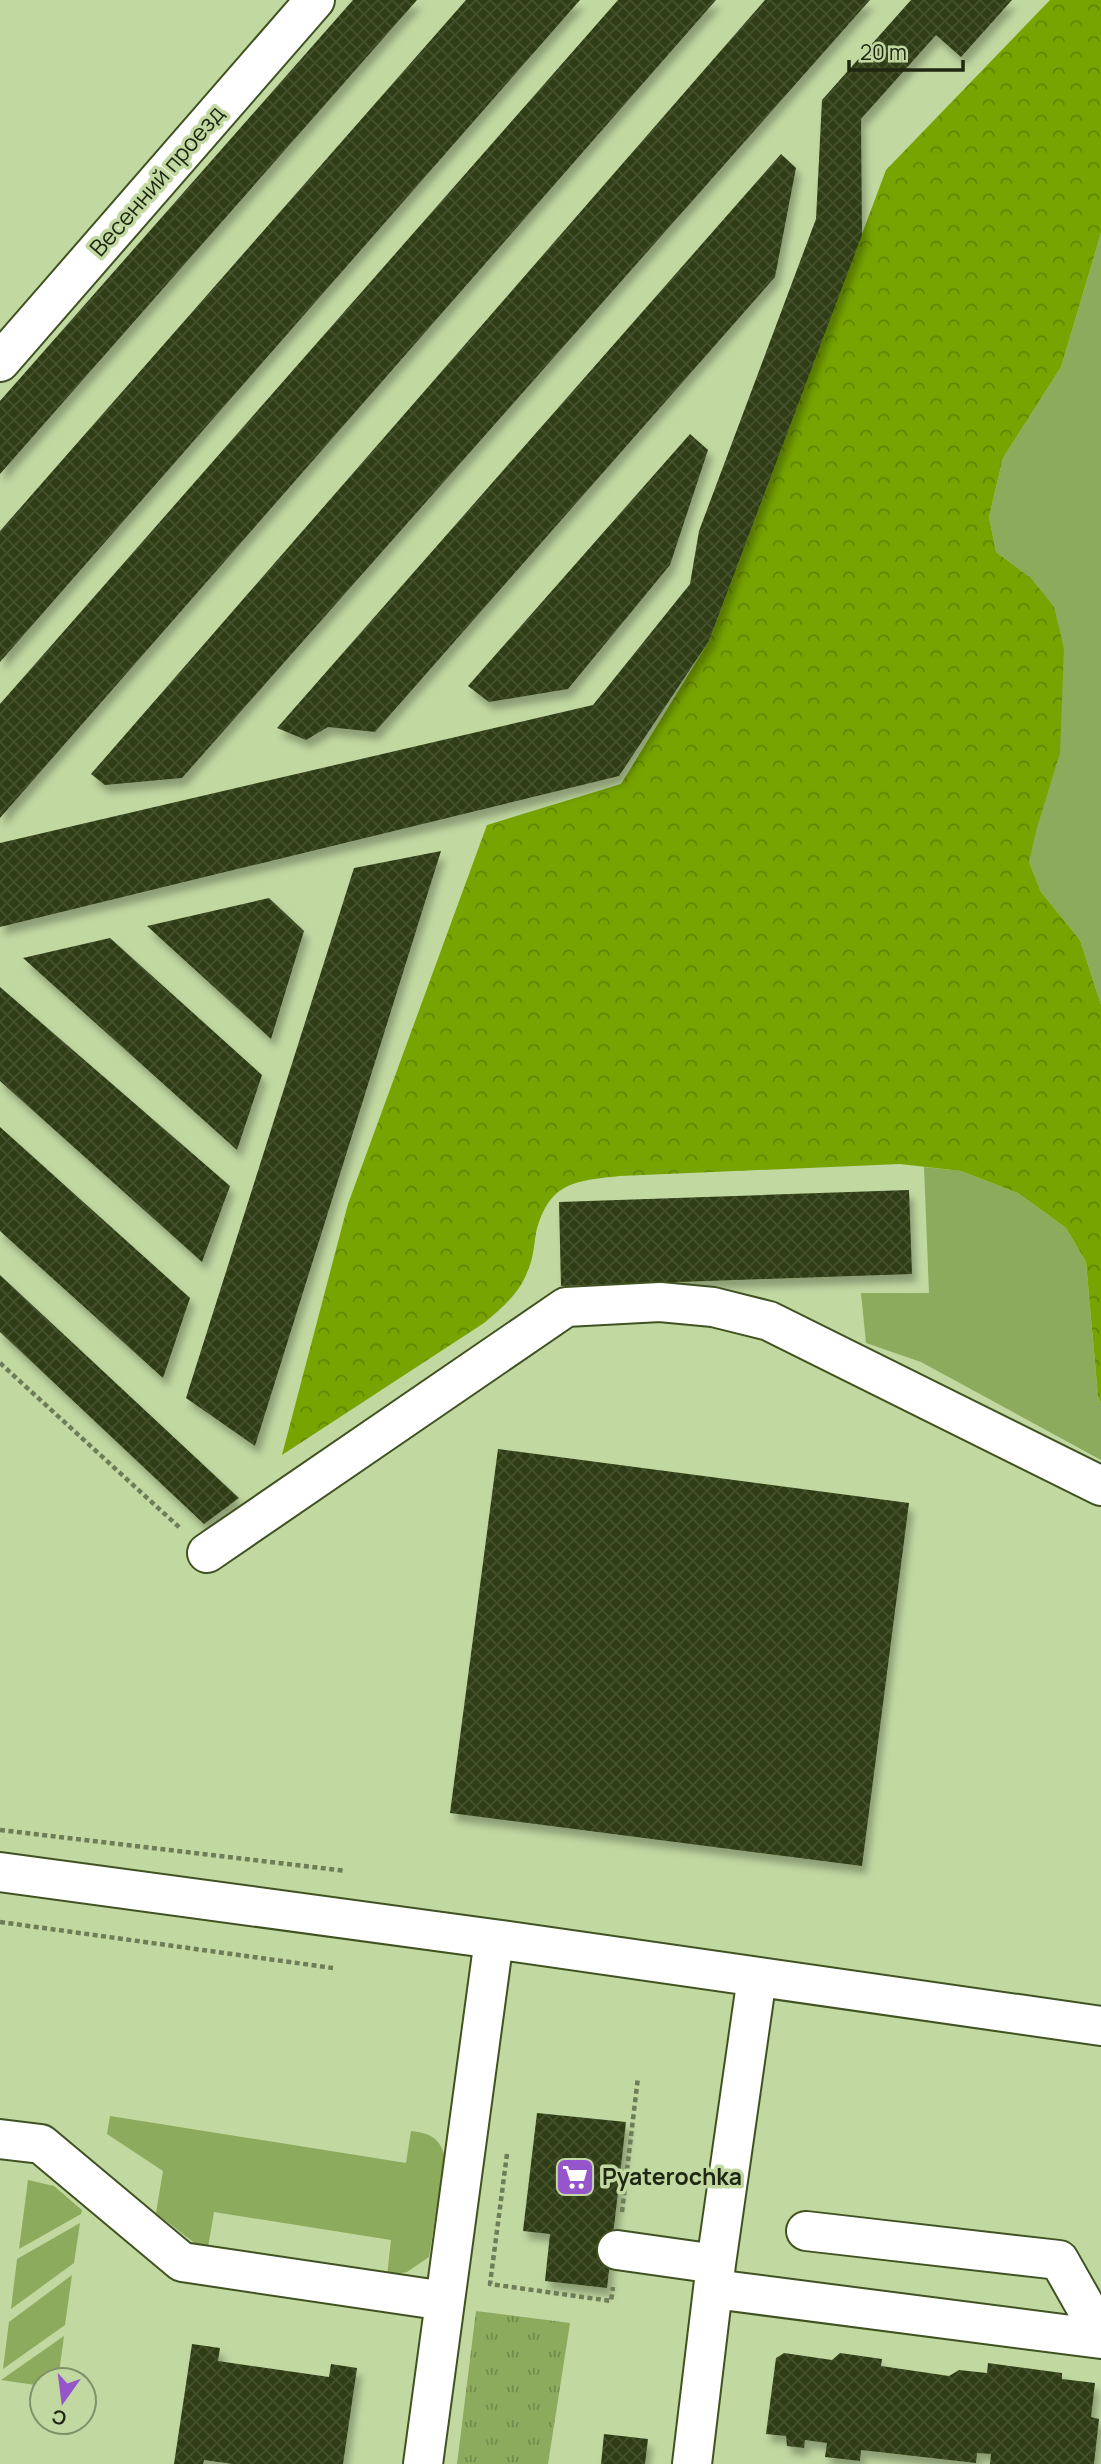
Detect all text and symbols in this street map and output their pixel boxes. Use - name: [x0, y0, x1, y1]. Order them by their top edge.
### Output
- scale bar: [849, 28, 963, 72]
- text: 20 m: [860, 38, 907, 66]
- street label: Весенний проезд: [82, 98, 231, 263]
- supermarket icon: Pyaterochka: [554, 2156, 596, 2198]
- place label: Pyaterochka: [602, 2160, 742, 2192]
- north arrow: [28, 2366, 98, 2436]
- text: С: [49, 2403, 69, 2432]

